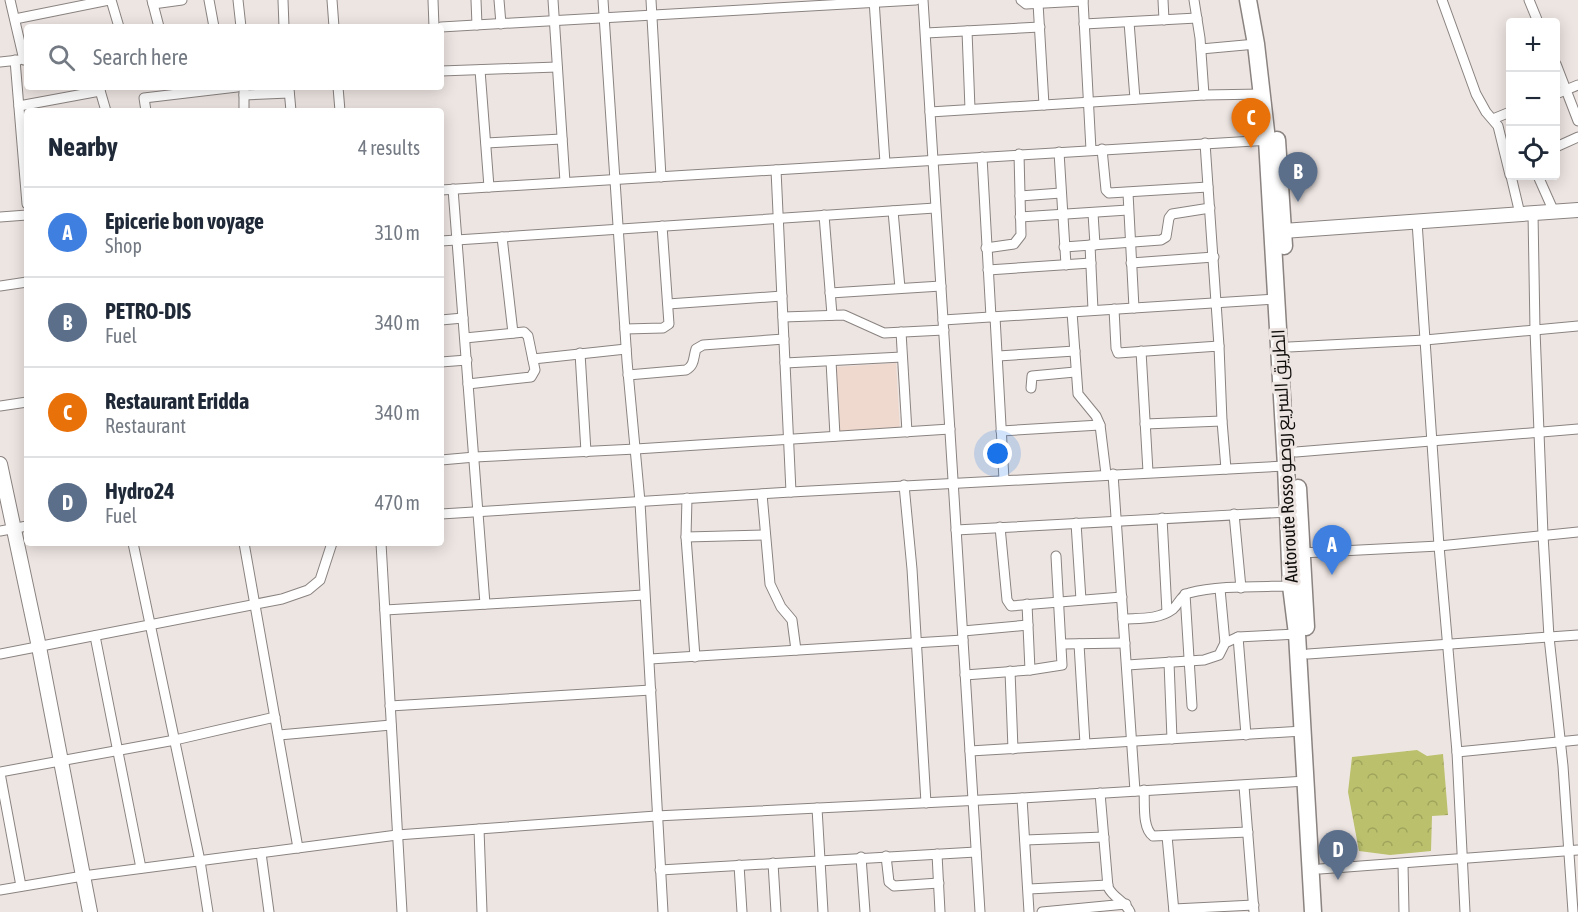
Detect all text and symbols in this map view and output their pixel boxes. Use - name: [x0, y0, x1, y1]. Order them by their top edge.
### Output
- map controls: [1506, 18, 1560, 180]
- button: +: [1506, 18, 1560, 72]
- search box: [24, 24, 444, 90]
- icon: search: [45, 41, 78, 74]
- text: Search here: [93, 44, 188, 70]
- button: −: [1506, 72, 1560, 126]
- pin: C: [1232, 98, 1270, 148]
- button: locate: [1506, 126, 1560, 180]
- text: Nearby: [48, 132, 118, 162]
- text: 4 results: [358, 136, 420, 159]
- pin: B: [1278, 152, 1318, 202]
- text: Epicerie bon voyage: [105, 208, 264, 234]
- text: A: [63, 221, 72, 244]
- text: 310 m: [375, 221, 420, 244]
- text: Shop: [105, 234, 142, 257]
- text: PETRO-DIS: [105, 298, 191, 324]
- text: B: [63, 311, 72, 334]
- text: 340 m: [375, 311, 420, 334]
- text: Fuel: [105, 324, 137, 347]
- street label: Autoroute Rosso الطريق السريع روصو: [1267, 329, 1304, 583]
- text: Restaurant Eridda: [105, 388, 249, 414]
- text: C: [63, 401, 72, 424]
- text: 340 m: [375, 401, 420, 424]
- text: Restaurant: [105, 414, 186, 437]
- your location: [983, 439, 1012, 468]
- text: Hydro24: [105, 478, 175, 504]
- text: D: [62, 491, 73, 514]
- text: 470 m: [375, 491, 420, 514]
- text: Fuel: [105, 504, 137, 527]
- pin: A: [1312, 526, 1352, 575]
- pin: D: [1318, 830, 1358, 880]

